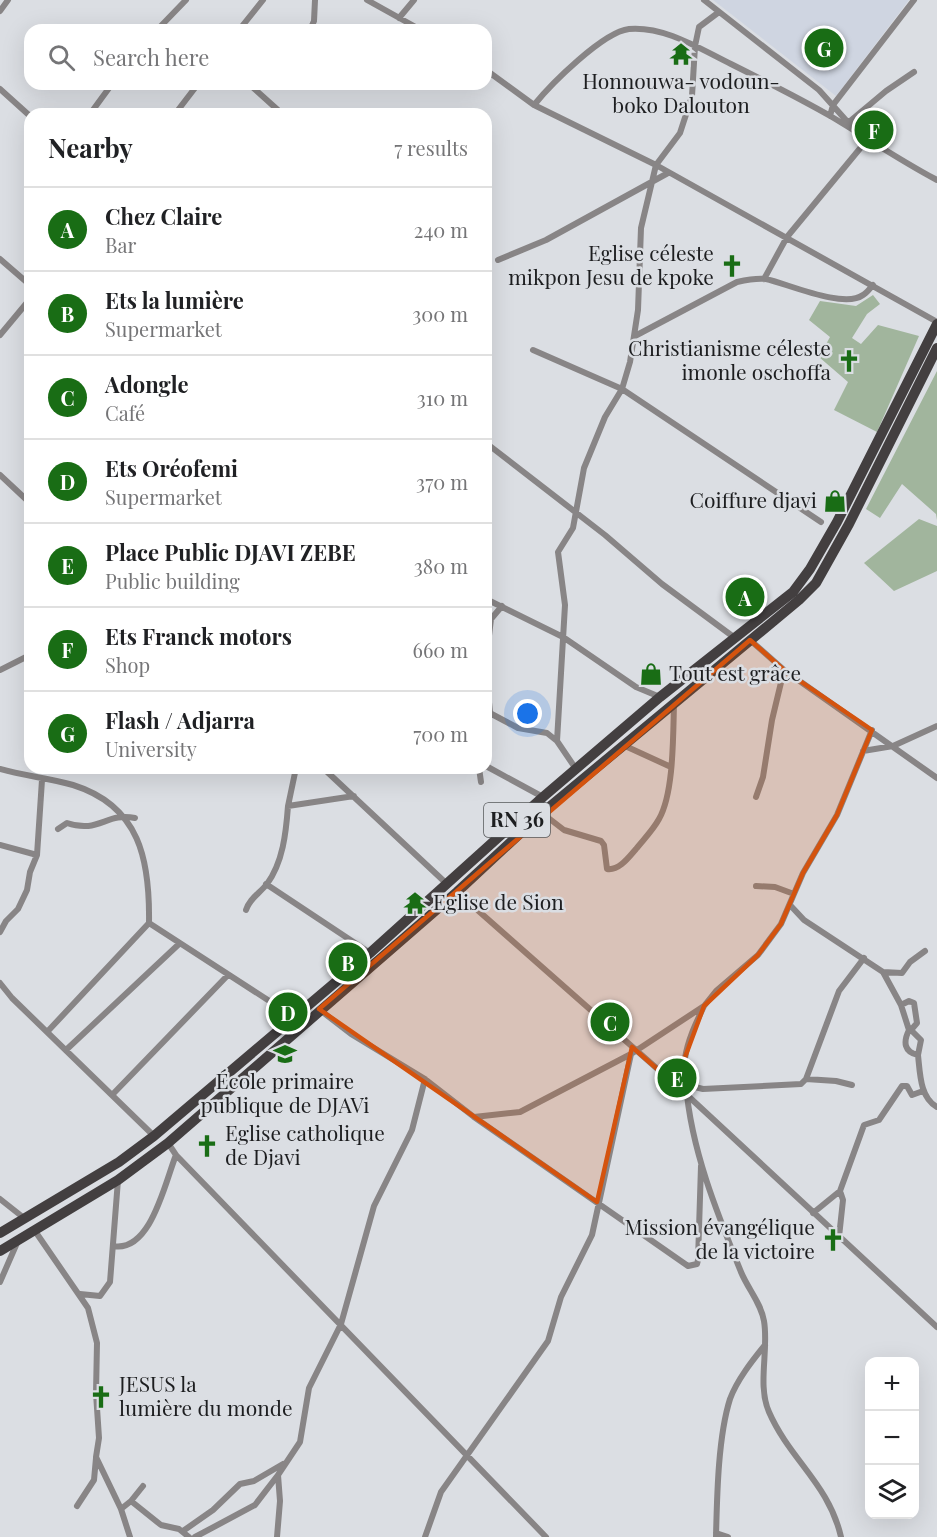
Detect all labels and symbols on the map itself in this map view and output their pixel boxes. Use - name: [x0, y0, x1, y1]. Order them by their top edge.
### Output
- pin: G: [804, 26, 844, 70]
- temple icon: Honnouwa- vodoun- boko Dalouton: [668, 41, 694, 67]
- place label: Honnouwa- vodoun- boko Dalouton: [582, 66, 780, 118]
- pin: F: [854, 108, 894, 152]
- place label: Eglise céleste mikpon Jesu de kpoke: [508, 238, 714, 290]
- church icon: Eglise céleste mikpon Jesu de kpoke: [719, 253, 745, 279]
- place label: Christianisme céleste imonle oschoffa: [628, 333, 832, 385]
- church icon: Christianisme céleste imonle oschoffa: [836, 348, 862, 374]
- place label: Coiffure djavi: [690, 485, 817, 513]
- shop icon: Coiffure djavi: [822, 488, 848, 514]
- pin: A: [726, 574, 764, 620]
- place label: Tout est grâce: [669, 658, 801, 686]
- shop icon: Tout est grâce: [638, 661, 664, 687]
- your location: [513, 699, 542, 728]
- road number: RN 36: [484, 803, 550, 837]
- place label: Eglise de Sion: [433, 887, 564, 915]
- temple icon: Eglise de Sion: [402, 890, 428, 916]
- pin: B: [328, 940, 368, 984]
- pin: D: [268, 990, 308, 1034]
- pin: C: [590, 1000, 630, 1044]
- school or university icon: École primaire publique de DJAVi: [272, 1041, 298, 1067]
- pin: E: [658, 1056, 696, 1100]
- place label: École primaire publique de DJAVi: [201, 1066, 369, 1118]
- place label: Eglise catholique de Djavi: [225, 1118, 385, 1170]
- church icon: Eglise catholique de Djavi: [194, 1133, 220, 1159]
- place label: Mission évangélique de la victoire: [625, 1212, 815, 1264]
- church icon: Mission évangélique de la victoire: [820, 1227, 846, 1253]
- place label: JESUS la lumière du monde: [118, 1369, 293, 1421]
- church icon: JESUS la lumière du monde: [88, 1384, 114, 1410]

